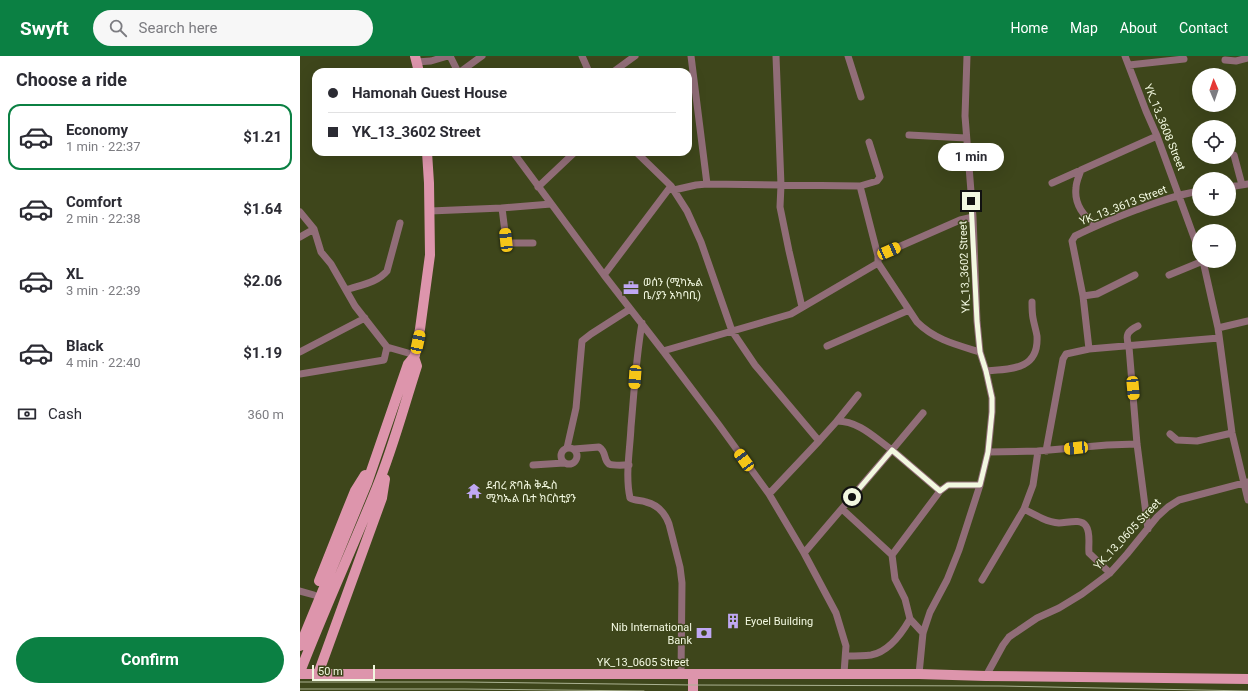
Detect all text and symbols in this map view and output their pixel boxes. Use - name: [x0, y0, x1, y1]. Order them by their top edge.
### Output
- search box: [93, 10, 373, 46]
- text: Swyft: [20, 17, 69, 40]
- icon: search: [107, 17, 129, 39]
- text: Search here: [139, 19, 218, 37]
- text: Home: [1010, 20, 1048, 36]
- text: Map: [1070, 20, 1098, 36]
- text: About: [1120, 20, 1157, 36]
- text: Contact: [1179, 20, 1228, 36]
- north arrow: [1192, 68, 1236, 112]
- map controls: [1192, 68, 1236, 268]
- text: Choose a ride: [16, 69, 127, 90]
- street label: YK_13_3608 Street: [1141, 82, 1188, 173]
- text: Hamonah Guest House: [352, 84, 507, 102]
- icon: car: [18, 119, 54, 155]
- button: locate: [1192, 120, 1236, 164]
- text: Economy: [66, 121, 128, 139]
- text: YK_13_3602 Street: [352, 123, 480, 141]
- text: $1.21: [243, 128, 282, 146]
- text: 1 min · 22:37: [66, 139, 141, 154]
- callout: 1 min: [938, 143, 1004, 171]
- text: 1 min: [955, 149, 987, 164]
- button: +: [1192, 172, 1236, 216]
- street label: YK_13_3613 Street: [1078, 183, 1169, 228]
- icon: car: [18, 191, 54, 227]
- route end: [962, 192, 980, 210]
- text: Comfort: [66, 193, 122, 211]
- text: $1.64: [243, 200, 282, 218]
- text: 2 min · 22:38: [66, 211, 141, 226]
- street label: YK_13_3602 Street: [956, 220, 973, 313]
- button: −: [1192, 224, 1236, 268]
- car: [499, 227, 513, 253]
- car: [876, 241, 902, 261]
- icon: car: [18, 263, 54, 299]
- text: XL: [66, 265, 84, 283]
- text: $2.06: [243, 272, 282, 290]
- place label: ወሰን (ሚካኤል ቤ/ያን አካባቢ): [643, 276, 704, 302]
- office icon: ወሰን (ሚካኤል ቤ/ያን አካባቢ): [622, 279, 640, 297]
- text: 3 min · 22:39: [66, 283, 141, 298]
- car: [410, 329, 426, 355]
- icon: car: [18, 335, 54, 371]
- text: Black: [66, 337, 103, 355]
- text: $1.19: [243, 344, 282, 362]
- text: 4 min · 22:40: [66, 355, 141, 370]
- car: [628, 365, 642, 389]
- car: [1126, 376, 1140, 400]
- icon: cash: [16, 403, 38, 425]
- text: Cash: [48, 405, 82, 423]
- text: 360 m: [247, 407, 284, 422]
- car: [1063, 441, 1089, 455]
- car: [732, 447, 756, 473]
- place label: ደብረ ጽባሕ ቅዱስ ሚካኤል ቤተ ክርስቲያን: [486, 479, 577, 505]
- temple icon: ደብረ ጽባሕ ቅዱስ ሚካኤል ቤተ ክርስቲያን: [465, 482, 483, 500]
- route start: [843, 488, 861, 506]
- street label: YK_13_0605 Street: [1091, 496, 1164, 573]
- building icon: Eyoel Building: [724, 612, 742, 630]
- place label: Eyoel Building: [745, 615, 813, 628]
- place label: Nib International Bank: [611, 621, 692, 647]
- bank icon: Nib International Bank: [695, 624, 713, 642]
- button: Confirm: [16, 637, 284, 683]
- street label: YK_13_0605 Street: [597, 656, 690, 669]
- scale bar: [312, 663, 375, 682]
- text: 50 m: [318, 665, 343, 678]

